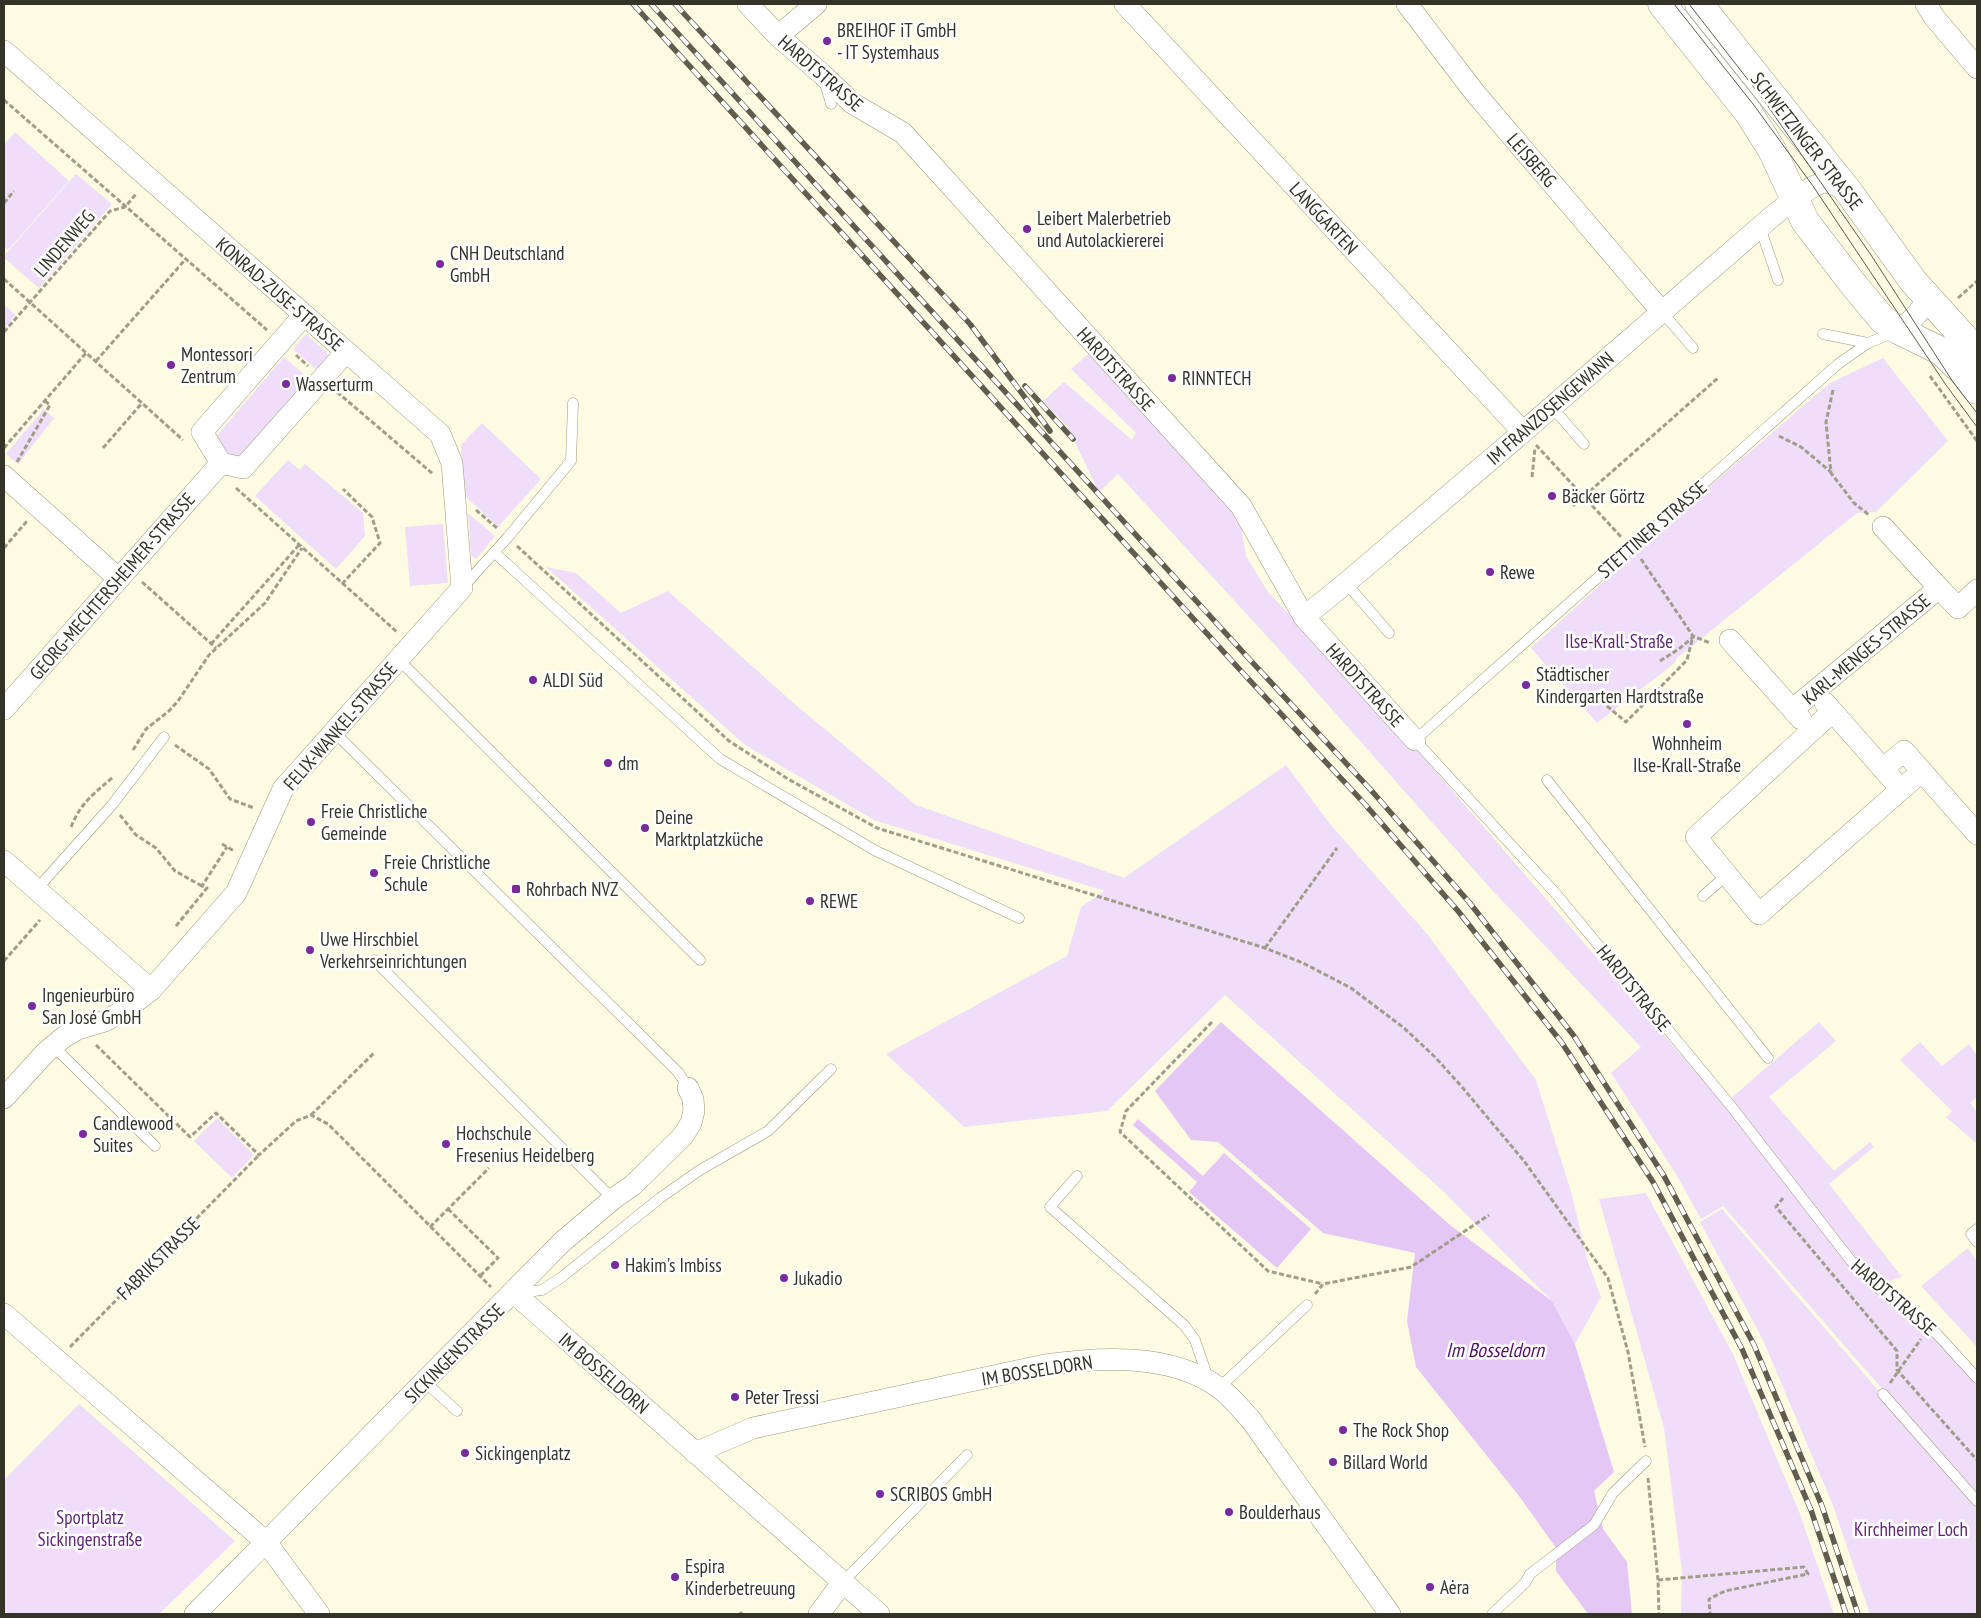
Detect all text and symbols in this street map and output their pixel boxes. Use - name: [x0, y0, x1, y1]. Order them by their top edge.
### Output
- place label: BREIHOF iT GmbH - IT Systemhaus: [837, 18, 956, 64]
- street label: HARDTSTRASSE: [774, 30, 868, 116]
- marker: BREIHOF iT GmbH - IT Systemhaus: [821, 35, 833, 47]
- street label: SCHWETZINGER STRASSE: [1746, 67, 1868, 215]
- street label: LEISBERG: [1502, 128, 1562, 192]
- street label: LANGGARTEN: [1285, 177, 1363, 259]
- street label: LINDENWEG: [28, 205, 100, 281]
- place label: Leibert Malerbetrieb und Autolackiererei: [1037, 206, 1171, 252]
- marker: Leibert Malerbetrieb und Autolackiererei: [1021, 223, 1033, 235]
- street label: KONRAD-ZUSE-STRASSE: [211, 232, 349, 356]
- place label: CNH Deutschland GmbH: [450, 241, 565, 287]
- marker: CNH Deutschland GmbH: [434, 258, 446, 270]
- street label: HARDTSTRASSE: [1072, 322, 1160, 416]
- place label: Montessori Zentrum: [181, 342, 253, 388]
- street label: IM FRANZOSENGEWANN: [1482, 346, 1618, 470]
- marker: Montessori Zentrum: [165, 359, 177, 371]
- place label: RINNTECH: [1182, 366, 1252, 390]
- place label: Wasserturm: [296, 372, 373, 396]
- marker: RINNTECH: [1166, 372, 1178, 384]
- marker: Wasserturm: [280, 378, 292, 390]
- street label: STETTINER STRASSE: [1593, 475, 1711, 583]
- place label: Bäcker Görtz: [1562, 484, 1645, 508]
- street label: GEORG-MECHTERSHEIMER-STRASSE: [24, 487, 200, 685]
- marker: Bäcker Görtz: [1546, 490, 1558, 502]
- place label: Rewe: [1500, 560, 1535, 584]
- marker: Rewe: [1484, 566, 1496, 578]
- street label: KARL-MENGES-STRASSE: [1797, 589, 1935, 709]
- park label: Ilse-Krall-Straße: [1565, 629, 1673, 653]
- street label: HARDTSTRASSE: [1321, 638, 1409, 732]
- street label: FELIX-WANKEL-STRASSE: [278, 657, 402, 795]
- place label: Städtischer Kindergarten Hardtstraße: [1536, 662, 1704, 708]
- place label: ALDI Süd: [543, 668, 603, 692]
- marker: ALDI Süd: [527, 674, 539, 686]
- marker: Städtischer Kindergarten Hardtstraße: [1520, 679, 1532, 691]
- marker: Wohnheim Ilse-Krall-Straße: [1681, 718, 1693, 730]
- place label: Wohnheim Ilse-Krall-Straße: [1633, 731, 1741, 777]
- place label: dm: [618, 751, 639, 775]
- marker: dm: [602, 757, 614, 769]
- place label: Freie Christliche Gemeinde: [321, 799, 428, 845]
- place label: Deine Marktplatzküche: [655, 805, 764, 851]
- marker: Freie Christliche Gemeinde: [305, 816, 317, 828]
- marker: Deine Marktplatzküche: [639, 822, 651, 834]
- place label: Freie Christliche Schule: [384, 850, 491, 896]
- marker: Freie Christliche Schule: [368, 867, 380, 879]
- place label: Rohrbach NVZ: [526, 877, 618, 901]
- marker: Rohrbach NVZ: [510, 883, 522, 895]
- place label: REWE: [820, 889, 858, 913]
- marker: REWE: [804, 895, 816, 907]
- place label: Uwe Hirschbiel Verkehrseinrichtungen: [319, 927, 467, 973]
- street label: HARDTSTRASSE: [1592, 940, 1676, 1036]
- marker: Uwe Hirschbiel Verkehrseinrichtungen: [304, 944, 316, 956]
- place label: Ingenieurbüro San José GmbH: [42, 983, 141, 1029]
- marker: Ingenieurbüro San José GmbH: [26, 1000, 38, 1012]
- place label: Candlewood Suites: [93, 1111, 173, 1157]
- place label: Hochschule Fresenius Heidelberg: [456, 1121, 595, 1167]
- marker: Candlewood Suites: [77, 1128, 89, 1140]
- marker: Hochschule Fresenius Heidelberg: [440, 1138, 452, 1150]
- street label: FABRIKSTRASSE: [112, 1212, 204, 1304]
- place label: Hakim's Imbiss: [625, 1253, 722, 1277]
- street label: HARDTSTRASSE: [1847, 1254, 1941, 1340]
- marker: Hakim's Imbiss: [609, 1259, 621, 1271]
- place label: Jukadio: [793, 1266, 842, 1290]
- marker: Jukadio: [778, 1272, 790, 1284]
- street label: SICKINGENSTRASSE: [399, 1298, 509, 1408]
- street label: IM BOSSELDORN: [554, 1327, 654, 1419]
- water label: Im Bosseldorn: [1446, 1337, 1545, 1363]
- street label: IM BOSSELDORN: [980, 1349, 1094, 1391]
- place label: Peter Tressi: [745, 1385, 819, 1409]
- marker: Peter Tressi: [729, 1391, 741, 1403]
- place label: The Rock Shop: [1353, 1418, 1449, 1442]
- marker: The Rock Shop: [1337, 1424, 1349, 1436]
- place label: Sickingenplatz: [475, 1441, 571, 1465]
- marker: Sickingenplatz: [459, 1447, 471, 1459]
- place label: Billard World: [1343, 1450, 1428, 1474]
- marker: Billard World: [1327, 1456, 1339, 1468]
- place label: SCRIBOS GmbH: [890, 1482, 992, 1506]
- marker: SCRIBOS GmbH: [874, 1488, 886, 1500]
- place label: Boulderhaus: [1239, 1500, 1321, 1524]
- park label: Sportplatz Sickingenstraße: [38, 1505, 143, 1551]
- marker: Boulderhaus: [1223, 1506, 1235, 1518]
- park label: Kirchheimer Loch: [1854, 1517, 1968, 1541]
- place label: Espira Kinderbetreuung: [685, 1554, 796, 1600]
- marker: Espira Kinderbetreuung: [669, 1571, 681, 1583]
- place label: Aėra: [1440, 1575, 1469, 1599]
- marker: Aėra: [1424, 1581, 1436, 1593]

